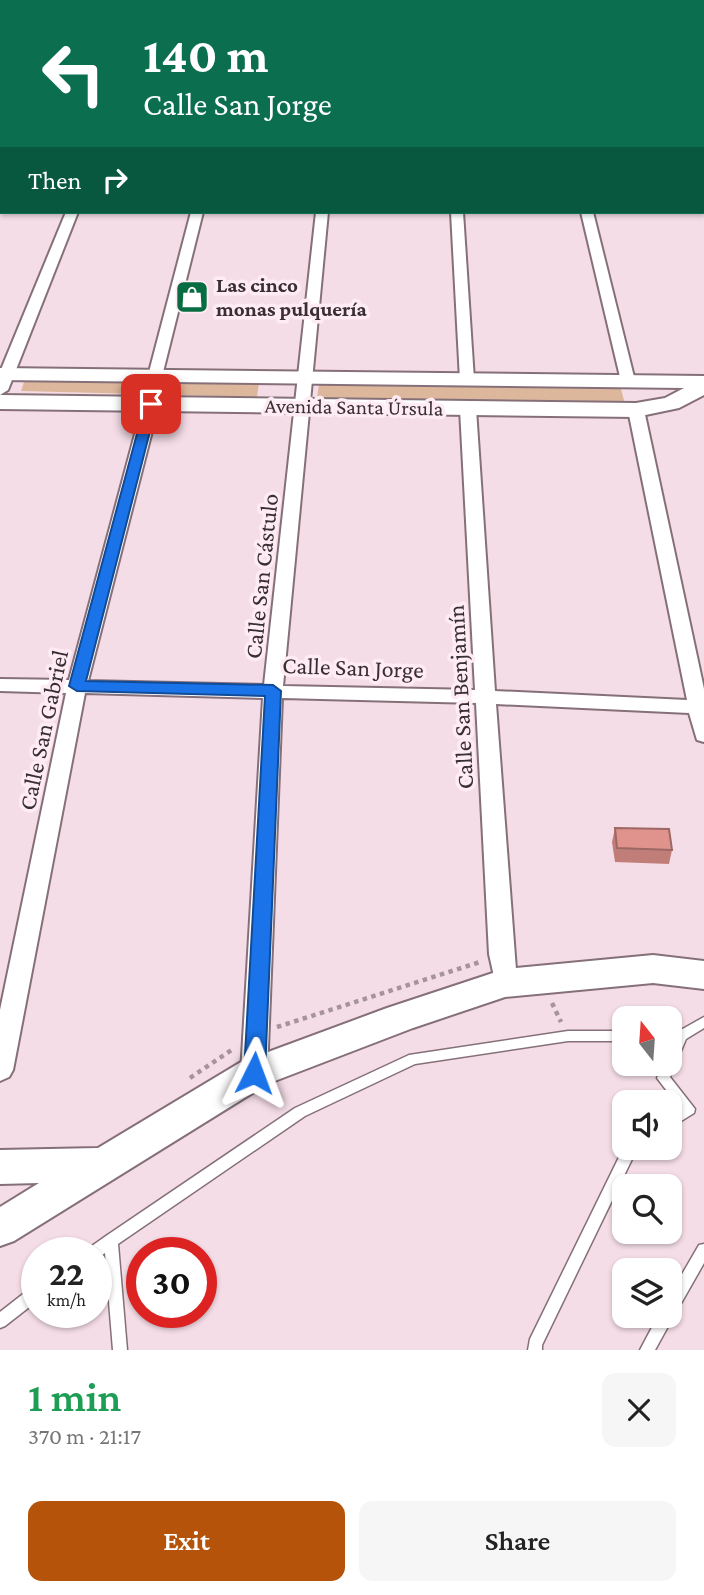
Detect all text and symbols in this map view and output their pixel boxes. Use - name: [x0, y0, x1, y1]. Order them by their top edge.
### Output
- icon: left: [28, 28, 119, 119]
- text: 140 m: [143, 28, 268, 83]
- text: Calle San Jorge: [143, 86, 332, 122]
- icon: right: [96, 161, 134, 199]
- text: Then: [28, 166, 82, 195]
- place label: Las cinco monas pulquería: [216, 273, 368, 321]
- shop icon: Las cinco monas pulquería: [173, 278, 211, 316]
- pin: [121, 374, 181, 434]
- icon: arrive: [132, 385, 170, 423]
- street label: Avenida Santa Úrsula: [265, 393, 444, 421]
- street label: Calle San Cástulo: [239, 492, 283, 660]
- street label: Calle San Benjamín: [442, 604, 478, 790]
- street label: Calle San Gabriel: [13, 648, 73, 812]
- street label: Calle San Jorge: [282, 651, 424, 683]
- north arrow: [612, 1006, 682, 1076]
- map controls: [612, 1006, 682, 1328]
- position arrow: [217, 1036, 291, 1110]
- button: sound: [612, 1090, 682, 1160]
- button: search: [612, 1174, 682, 1244]
- speed limit sign: 30: [126, 1237, 217, 1328]
- text: 22: [49, 1254, 84, 1293]
- button: layers: [612, 1258, 682, 1328]
- text: km/h: [47, 1290, 86, 1310]
- text: 1 min: [28, 1373, 121, 1420]
- button: close: [602, 1373, 676, 1447]
- text: 370 m · 21:17: [28, 1423, 141, 1449]
- button: Exit: [28, 1501, 345, 1581]
- button: Share: [359, 1501, 676, 1581]

